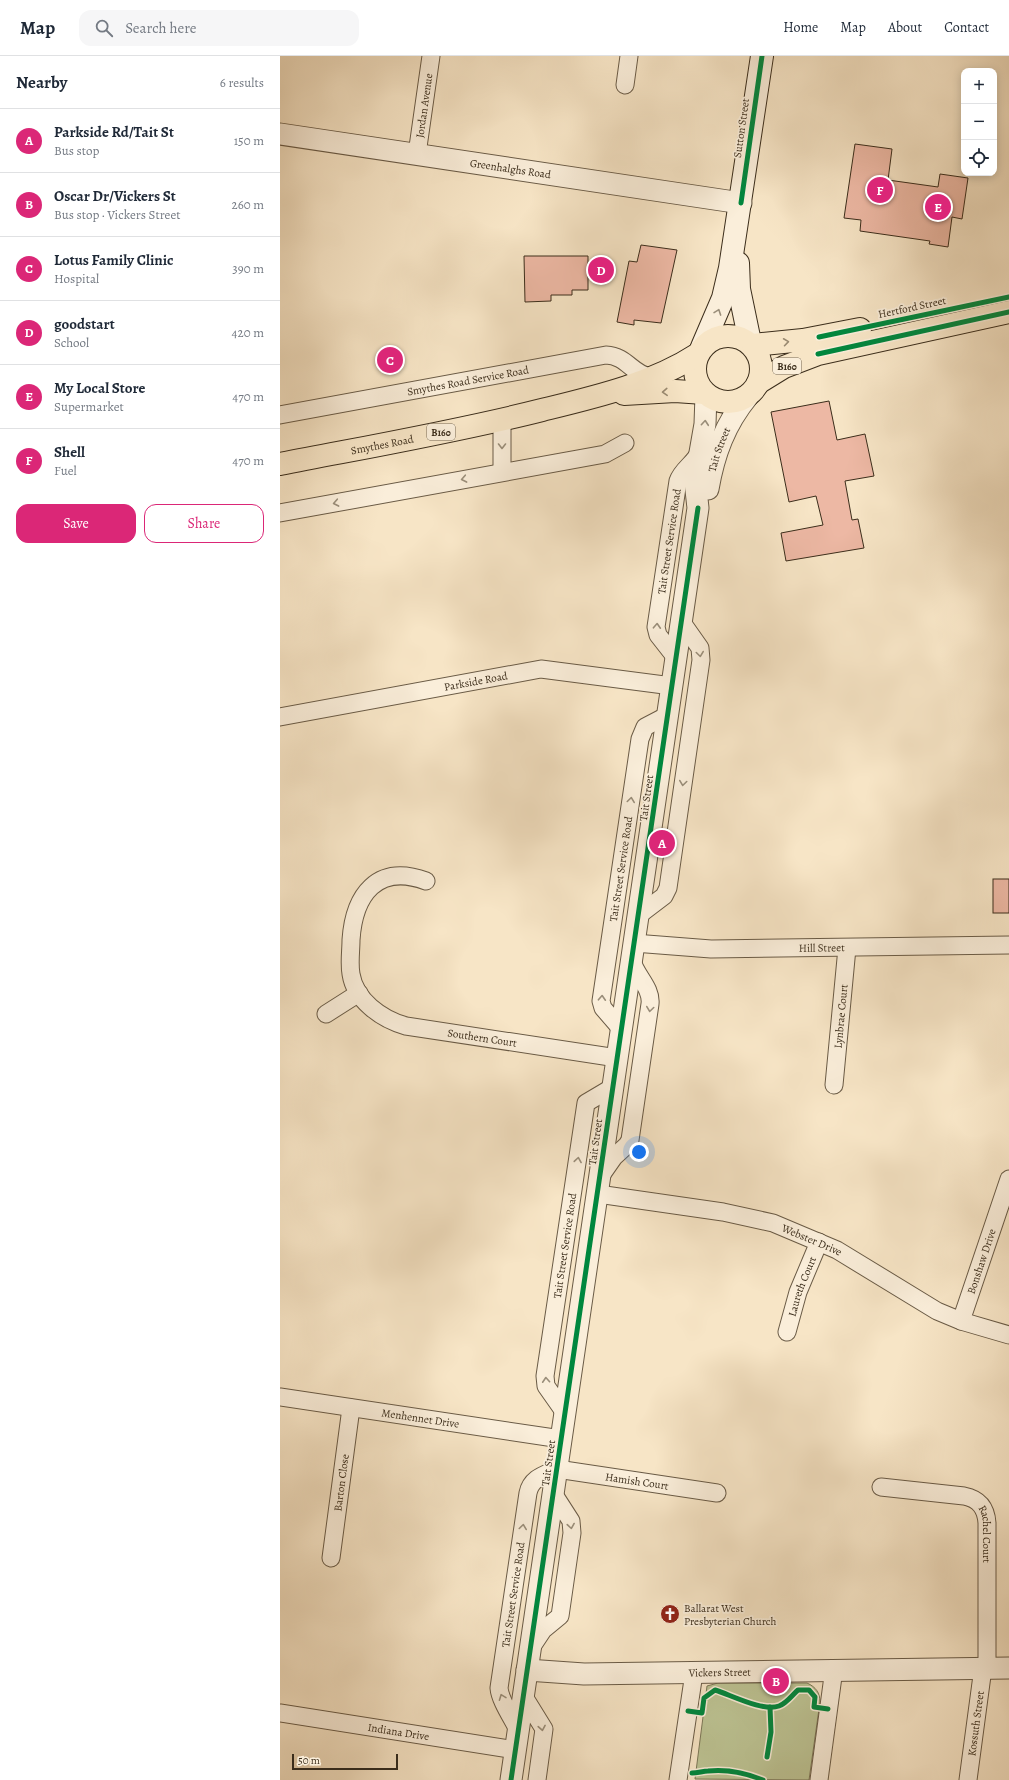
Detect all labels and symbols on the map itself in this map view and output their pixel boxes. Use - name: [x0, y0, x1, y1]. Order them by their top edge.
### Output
- street label: Jordan Avenue: [412, 72, 436, 139]
- street label: Sutton Street: [730, 97, 753, 159]
- street label: Greenhalghs Road: [469, 156, 552, 182]
- pin: F: [867, 175, 893, 205]
- pin: E: [925, 192, 951, 222]
- pin: D: [588, 255, 614, 285]
- street label: Hertford Street: [877, 293, 948, 322]
- one-way arrow: [713, 308, 722, 315]
- one-way arrow: [783, 338, 789, 347]
- pin: C: [377, 345, 403, 375]
- road number: B160: [773, 358, 801, 374]
- street label: Smythes Road Service Road: [406, 362, 530, 399]
- one-way arrow: [662, 387, 668, 396]
- one-way arrow: [701, 420, 710, 426]
- road number: B160: [427, 424, 455, 440]
- street label: Tait Street: [705, 424, 734, 474]
- street label: Smythes Road: [350, 432, 415, 458]
- one-way arrow: [498, 443, 506, 449]
- one-way arrow: [461, 474, 467, 483]
- street label: Tait Street Service Road: [654, 488, 685, 595]
- one-way arrow: [333, 498, 339, 507]
- one-way arrow: [653, 623, 661, 629]
- one-way arrow: [695, 651, 704, 657]
- street label: Parkside Road: [443, 668, 509, 695]
- street label: Tait Street: [636, 774, 657, 822]
- one-way arrow: [679, 780, 688, 786]
- one-way arrow: [626, 797, 635, 804]
- street label: Tait Street Service Road: [606, 815, 636, 923]
- pin: A: [649, 828, 675, 858]
- street label: Hill Street: [799, 940, 845, 956]
- street label: Lynbrae Court: [831, 983, 852, 1049]
- one-way arrow: [598, 995, 607, 1001]
- one-way arrow: [646, 1006, 655, 1012]
- street label: Southern Court: [446, 1025, 518, 1051]
- street label: Tait Street: [585, 1118, 606, 1166]
- your location: [629, 1142, 649, 1162]
- one-way arrow: [573, 1157, 582, 1163]
- street label: Tait Street Service Road: [550, 1192, 580, 1299]
- street label: Webster Drive: [779, 1220, 845, 1260]
- street label: Bonshaw Drive: [964, 1227, 1000, 1296]
- street label: Laureth Court: [785, 1254, 820, 1318]
- one-way arrow: [542, 1377, 551, 1383]
- street label: Menhennet Drive: [380, 1405, 460, 1432]
- street label: Tait Street: [538, 1439, 559, 1487]
- street label: Barton Close: [330, 1453, 353, 1512]
- street label: Hamish Court: [604, 1469, 670, 1494]
- street label: Rachel Court: [975, 1502, 994, 1563]
- one-way arrow: [566, 1523, 575, 1530]
- one-way arrow: [518, 1524, 527, 1531]
- street label: Tait Street Service Road: [498, 1541, 529, 1648]
- place label: Ballarat West Presbyterian Church: [684, 1601, 776, 1629]
- church icon: Ballarat West Presbyterian Church: [659, 1603, 681, 1625]
- street label: Vickers Street: [688, 1665, 751, 1681]
- pin: B: [763, 1666, 789, 1696]
- street label: Kossuth Street: [964, 1690, 988, 1757]
- one-way arrow: [499, 1694, 507, 1702]
- street label: Indiana Drive: [367, 1720, 430, 1744]
- one-way arrow: [538, 1725, 546, 1732]
- scale bar: [292, 1752, 398, 1771]

